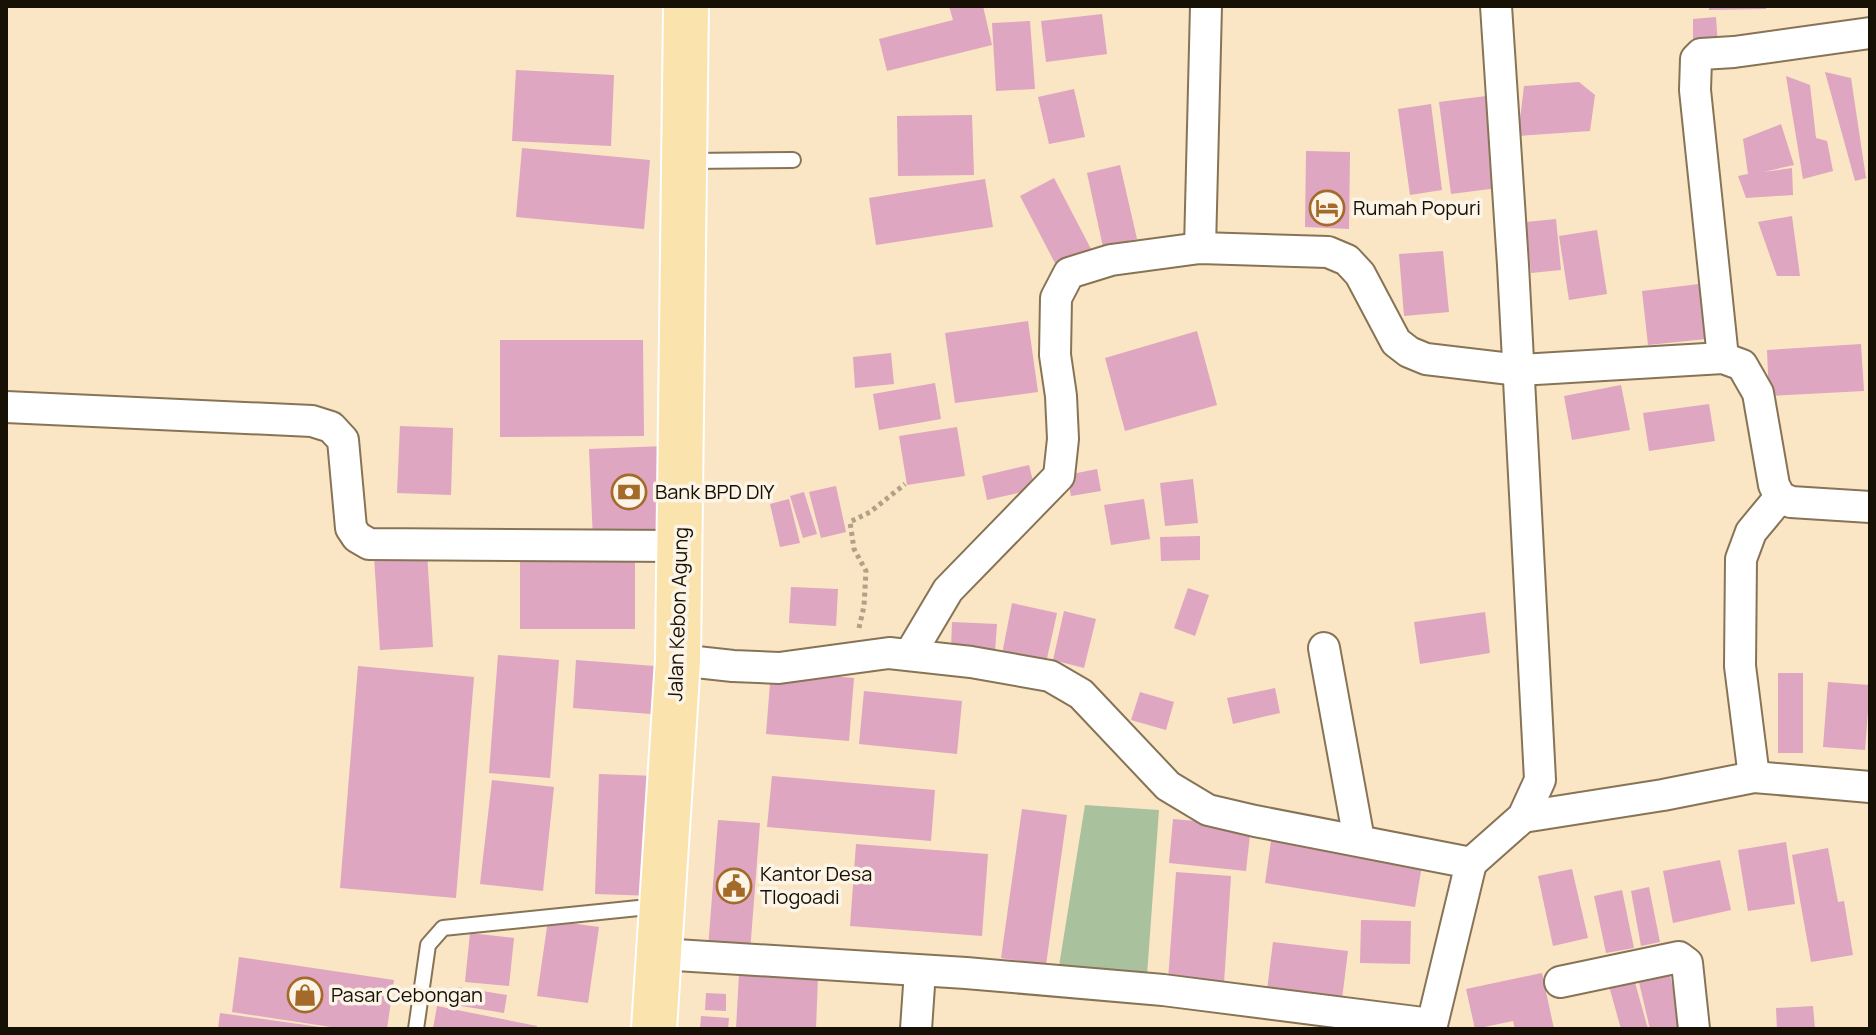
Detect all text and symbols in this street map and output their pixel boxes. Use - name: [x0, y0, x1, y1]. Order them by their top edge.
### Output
- hotel icon: Rumah Popuri: [1308, 189, 1346, 227]
- place label: Rumah Popuri: [1353, 194, 1481, 221]
- bank icon: Bank BPD DIY: [610, 473, 648, 511]
- place label: Bank BPD DIY: [655, 478, 775, 505]
- street label: Jalan Kebon Agung: [661, 526, 694, 702]
- place label: Kantor Desa Tlogoadi: [760, 860, 872, 910]
- public building icon: Kantor Desa Tlogoadi: [715, 867, 753, 905]
- shop icon: Pasar Cebongan: [286, 976, 324, 1014]
- place label: Pasar Cebongan: [331, 981, 483, 1008]

